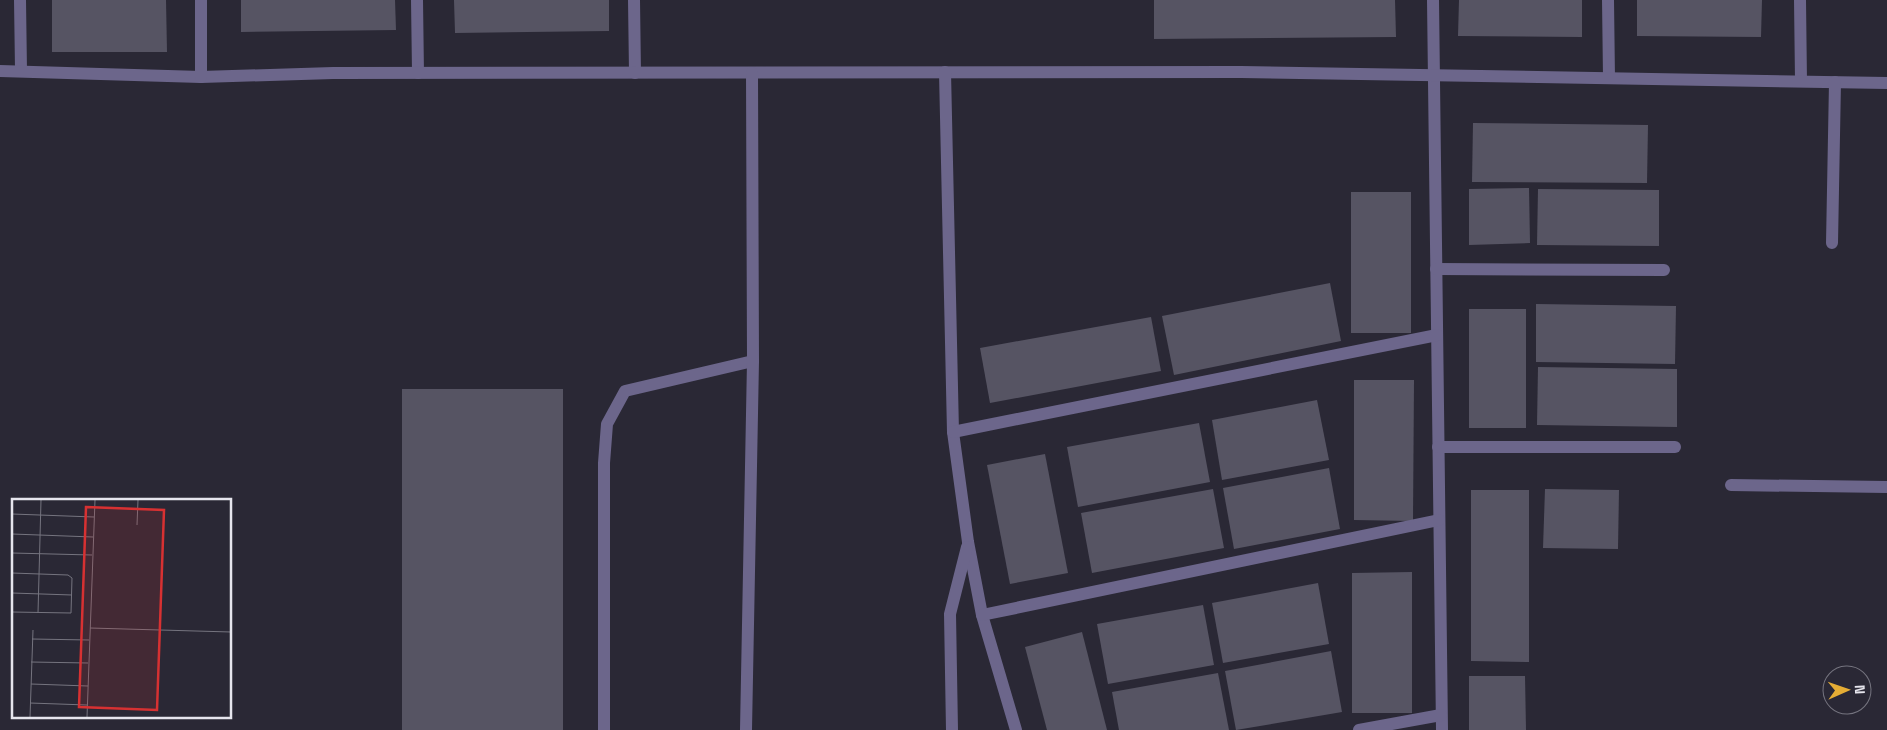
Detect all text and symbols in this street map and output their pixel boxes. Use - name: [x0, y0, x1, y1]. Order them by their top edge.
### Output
- inset map: [12, 499, 231, 718]
- north arrow: [1822, 665, 1872, 715]
- text: N: [1851, 685, 1869, 695]

